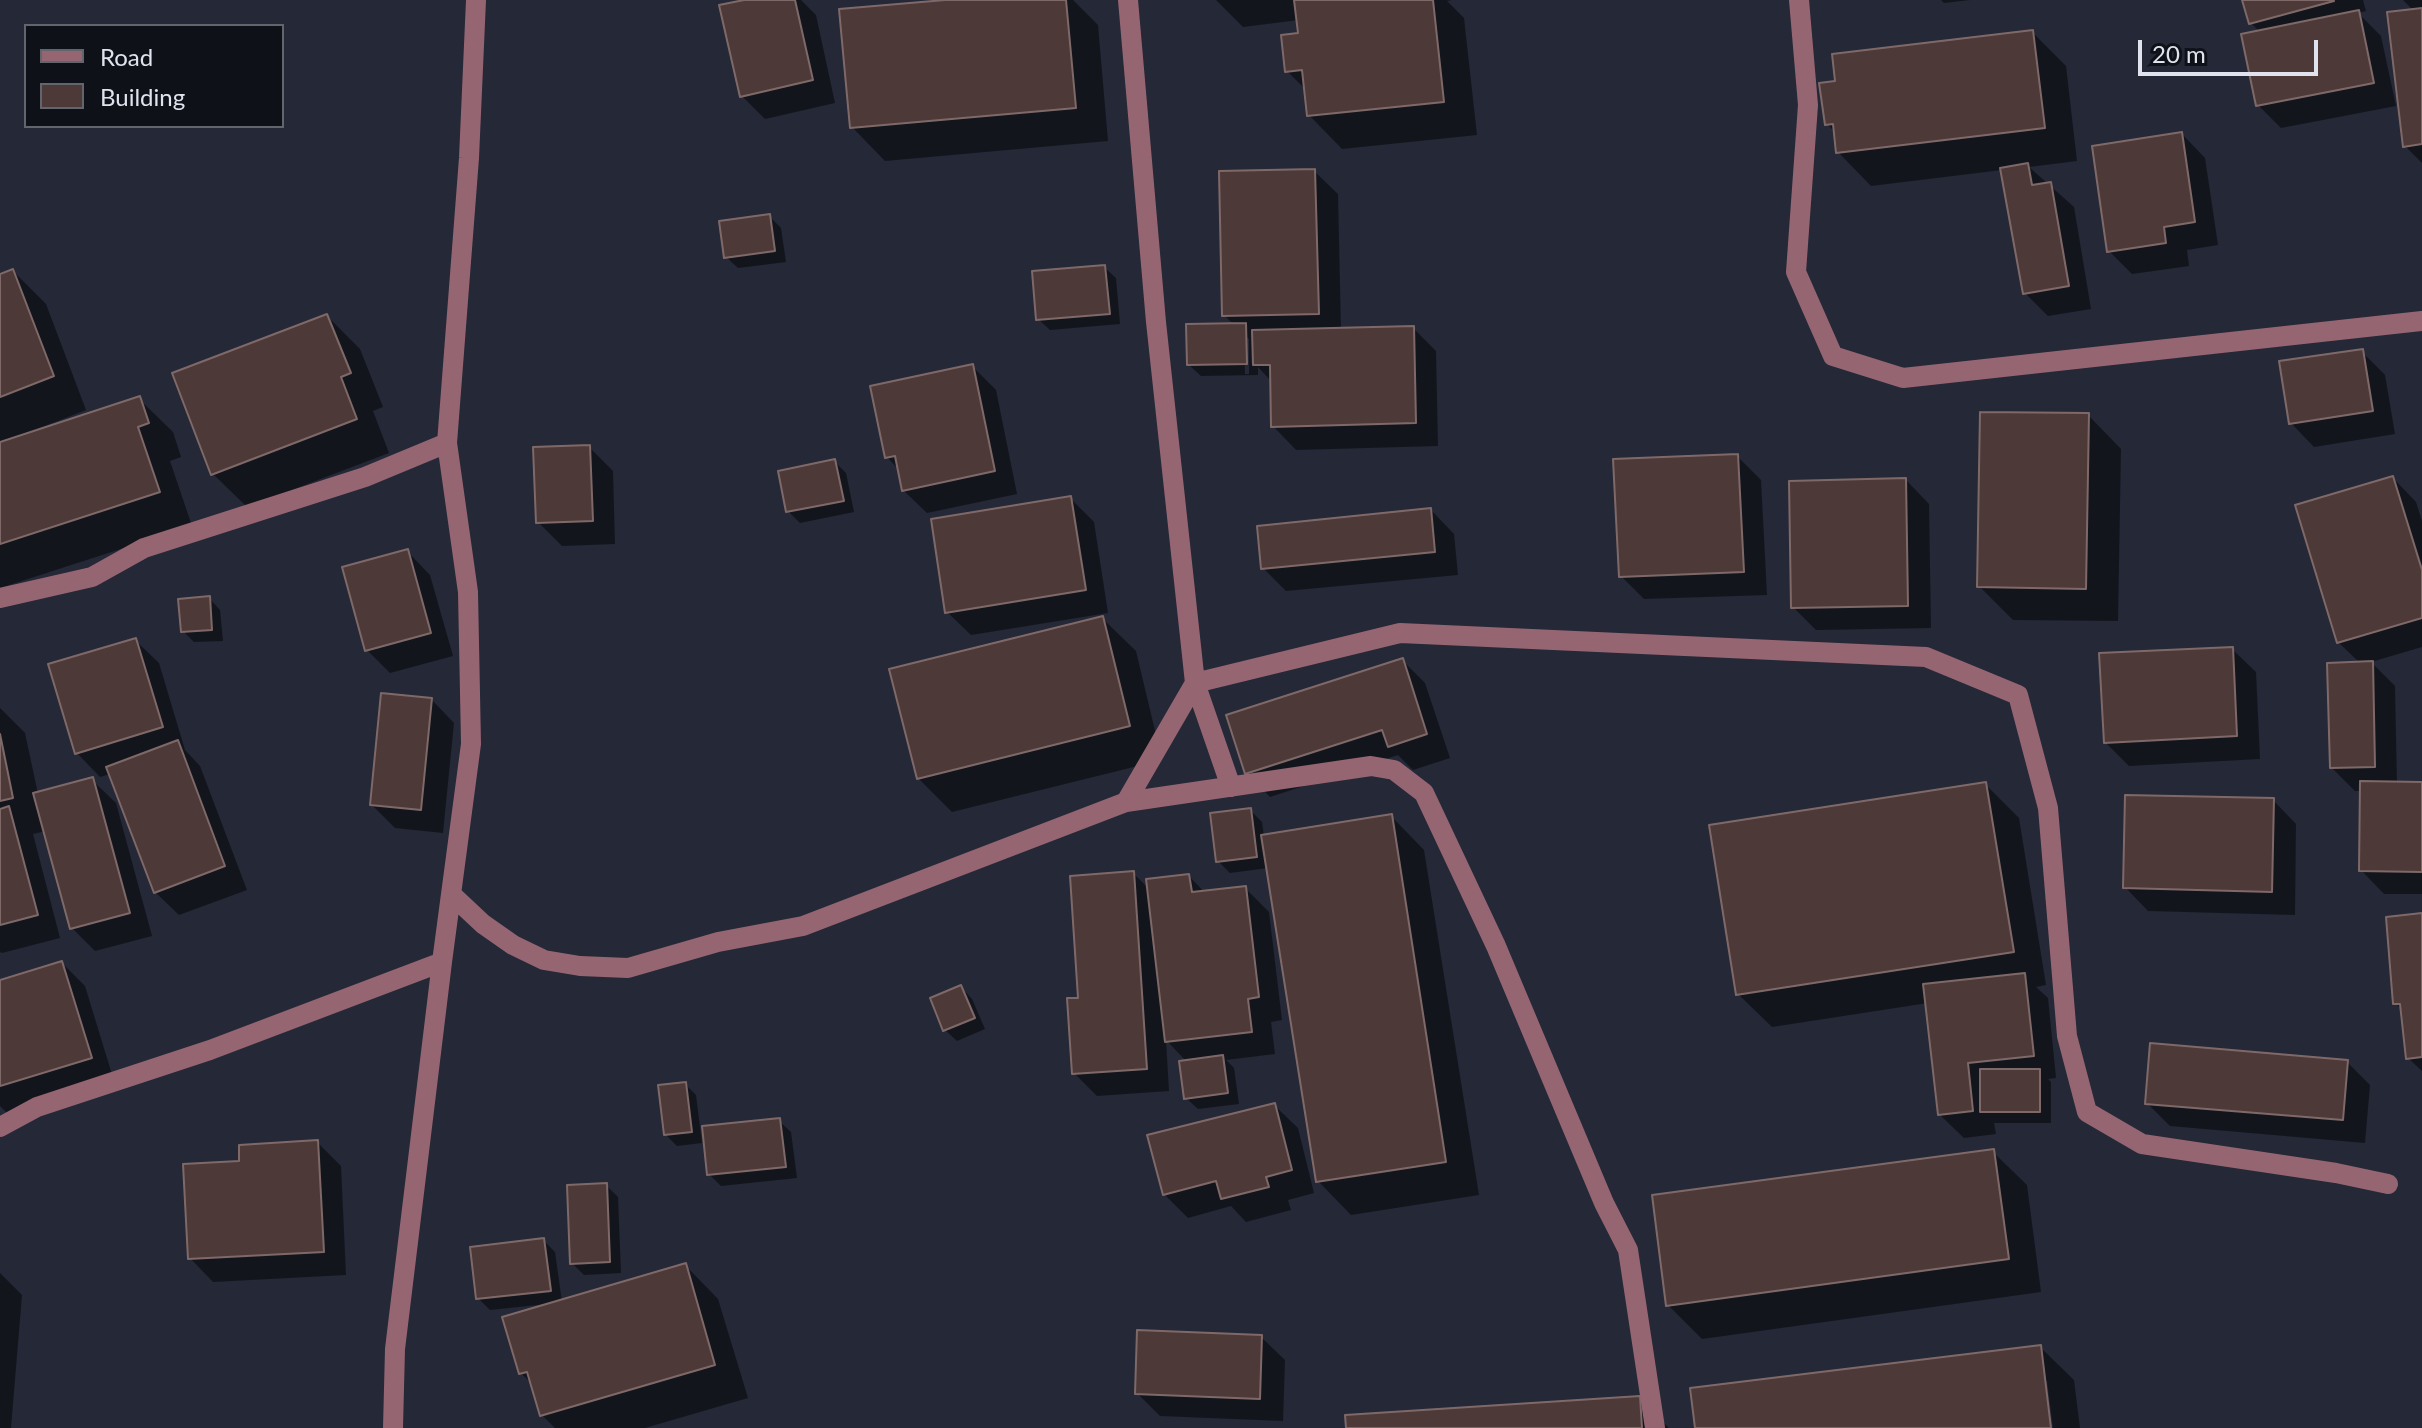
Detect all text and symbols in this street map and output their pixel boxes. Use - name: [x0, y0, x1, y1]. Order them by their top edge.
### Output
- legend: [24, 24, 284, 128]
- scale bar: [2142, 24, 2322, 74]
- text: 20 m: [2152, 39, 2206, 68]
- text: Road: [100, 42, 153, 71]
- text: Building: [100, 82, 185, 111]

